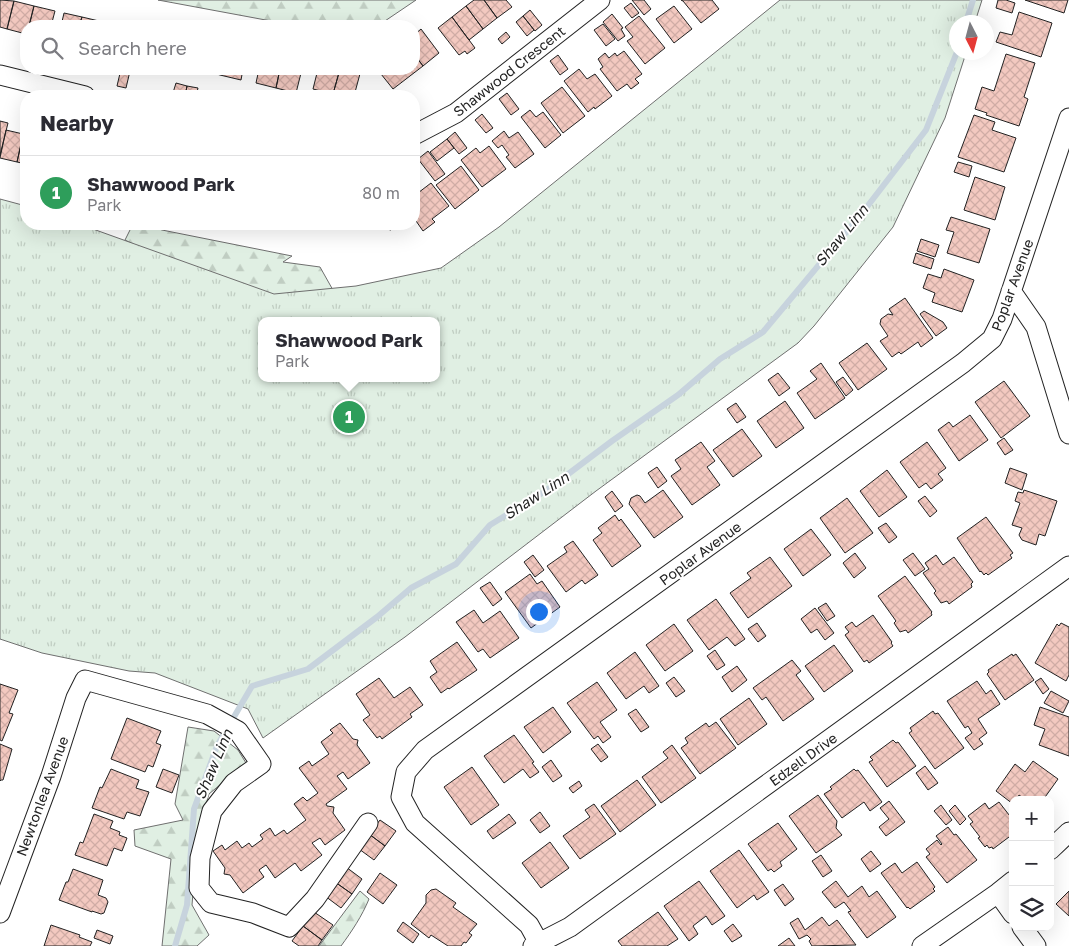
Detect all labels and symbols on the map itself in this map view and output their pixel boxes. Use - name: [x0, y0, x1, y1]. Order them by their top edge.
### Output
- north arrow: [949, 15, 994, 60]
- street label: Shawwood Crescent: [450, 22, 568, 120]
- water label: Shaw Linn: [811, 200, 872, 269]
- street label: Poplar Avenue: [987, 237, 1037, 333]
- pin: 1: [333, 398, 365, 436]
- water label: Shaw Linn: [500, 467, 573, 523]
- street label: Poplar Avenue: [656, 518, 744, 588]
- your location: [526, 599, 552, 625]
- water label: Shaw Linn: [190, 726, 236, 802]
- street label: Edzell Drive: [766, 729, 840, 789]
- street label: Newtonlea Avenue: [12, 734, 72, 858]

